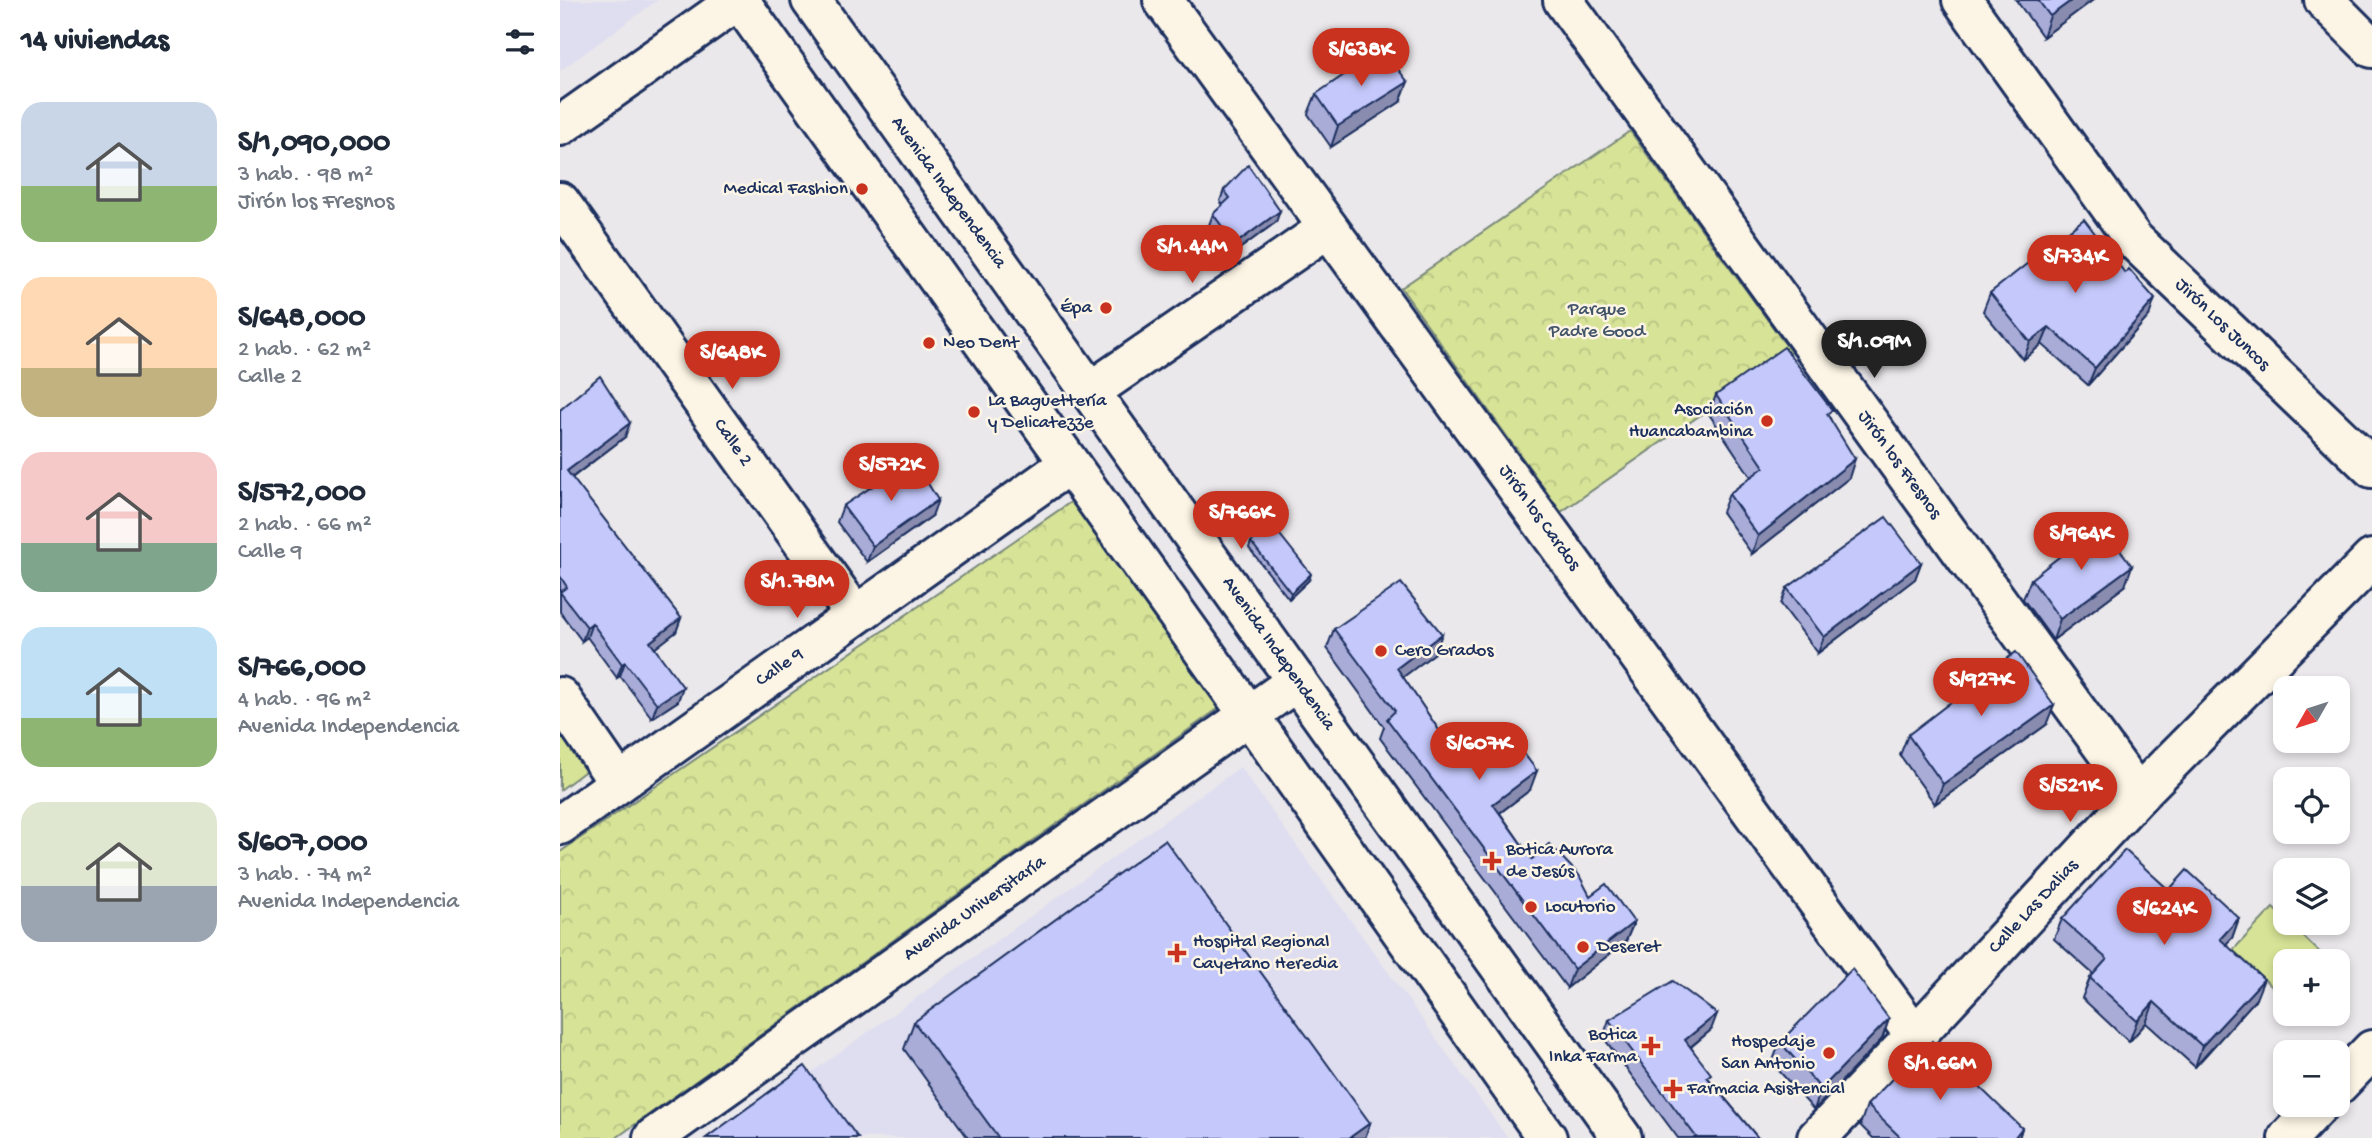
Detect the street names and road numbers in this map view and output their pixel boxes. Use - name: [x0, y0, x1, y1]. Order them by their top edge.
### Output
- street label: Avenida Independencia: [885, 112, 1012, 275]
- street label: Jirón Los Juncos: [2169, 274, 2275, 377]
- street label: Jirón los Fresnos: [1852, 406, 1947, 525]
- street label: Calle 2: [707, 415, 757, 471]
- street label: Jirón los Cardos: [1493, 461, 1586, 576]
- street label: Avenida Independencia: [1216, 573, 1341, 737]
- street label: Calle 9: [752, 643, 809, 693]
- street label: Avenida Universitaría: [899, 850, 1052, 967]
- street label: Calle Las Dalias: [1984, 854, 2084, 959]

